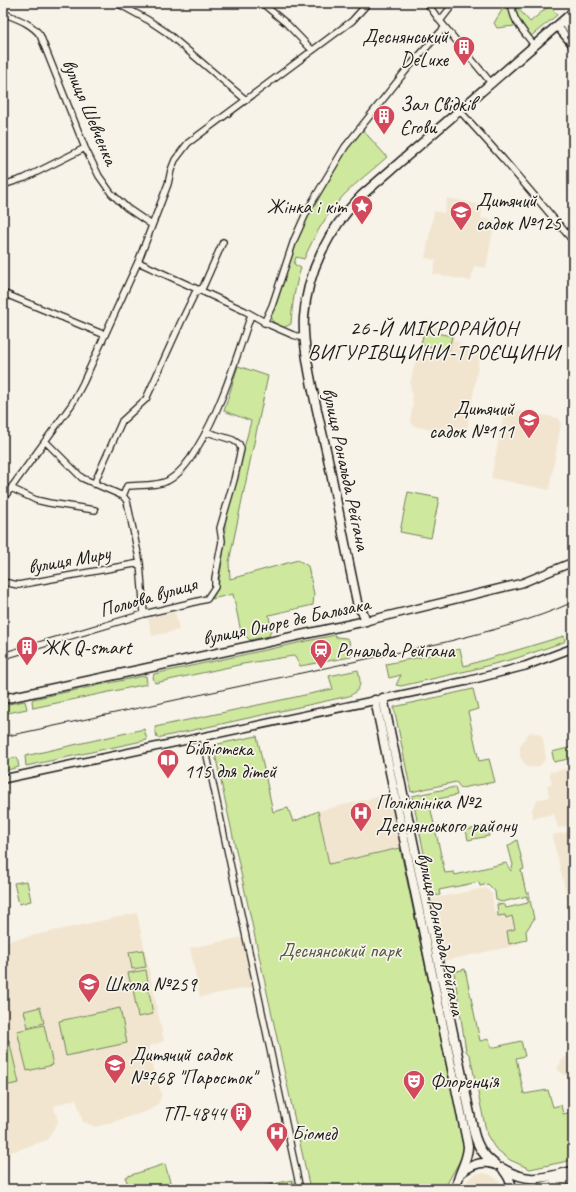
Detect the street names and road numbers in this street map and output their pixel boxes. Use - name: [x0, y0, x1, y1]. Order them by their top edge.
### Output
- street label: вулиця Шевченка: [56, 55, 124, 171]
- street label: вулиця Рональда Рейгана: [317, 385, 376, 555]
- street label: вулиця Миру: [26, 540, 113, 580]
- street label: Польова вулиця: [97, 571, 201, 623]
- street label: вулиця Оноре де Бальзака: [200, 591, 374, 651]
- street label: вулиця Рональда Рейгана: [412, 850, 471, 1020]

